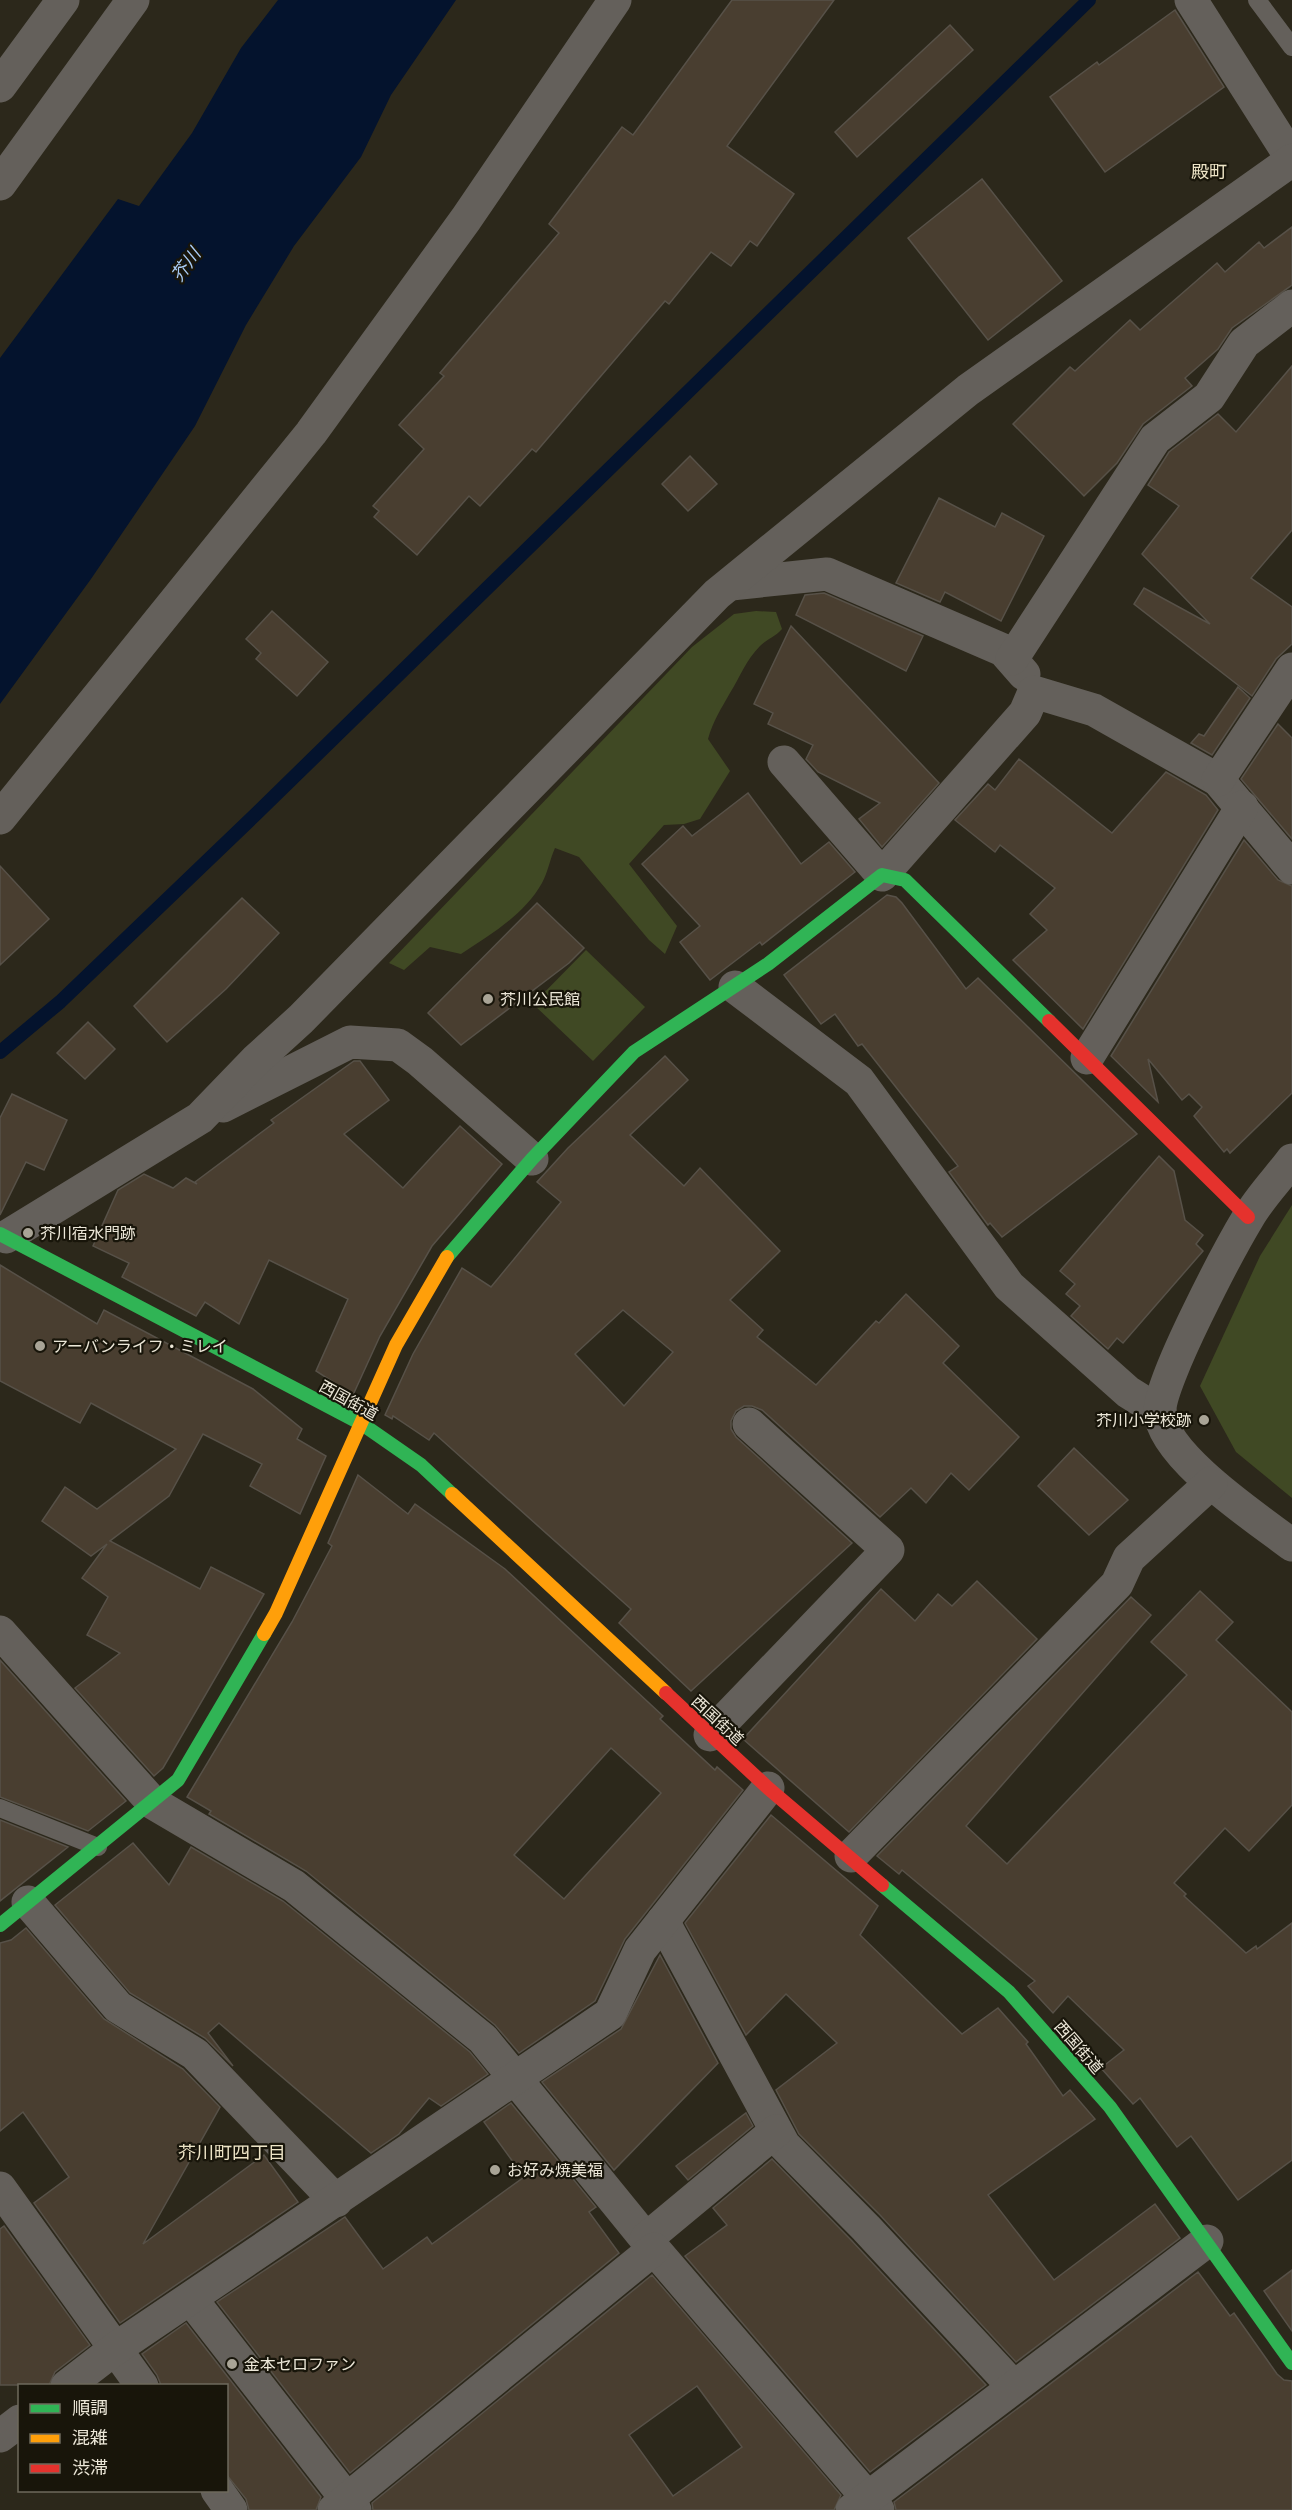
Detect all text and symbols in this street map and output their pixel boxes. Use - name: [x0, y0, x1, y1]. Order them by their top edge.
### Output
- district label: 殿町: [1191, 160, 1227, 184]
- water label: 芥川: [166, 242, 207, 287]
- place label: 芥川公民館: [500, 989, 580, 1010]
- marker: 芥川公民館: [481, 992, 495, 1006]
- place label: 芥川宿水門跡: [40, 1223, 136, 1244]
- marker: 芥川宿水門跡: [21, 1226, 35, 1240]
- place label: アーバンライフ・ミレイ: [52, 1336, 228, 1357]
- marker: アーバンライフ・ミレイ: [33, 1339, 47, 1353]
- street label: 西国街道: [316, 1376, 382, 1425]
- place label: 芥川小学校跡: [1096, 1410, 1192, 1431]
- marker: 芥川小学校跡: [1197, 1413, 1211, 1427]
- street label: 西国街道: [687, 1691, 748, 1750]
- street label: 西国街道: [1050, 2016, 1108, 2078]
- district label: 芥川町四丁目: [178, 2141, 286, 2165]
- place label: お好み焼美福: [507, 2160, 603, 2181]
- marker: お好み焼美福: [488, 2163, 502, 2177]
- place label: 金本セロファン: [244, 2354, 356, 2375]
- marker: 金本セロファン: [225, 2357, 239, 2371]
- legend: [18, 2384, 228, 2492]
- text: 順調: [72, 2396, 108, 2420]
- text: 混雑: [72, 2426, 108, 2450]
- text: 渋滞: [72, 2456, 108, 2480]

